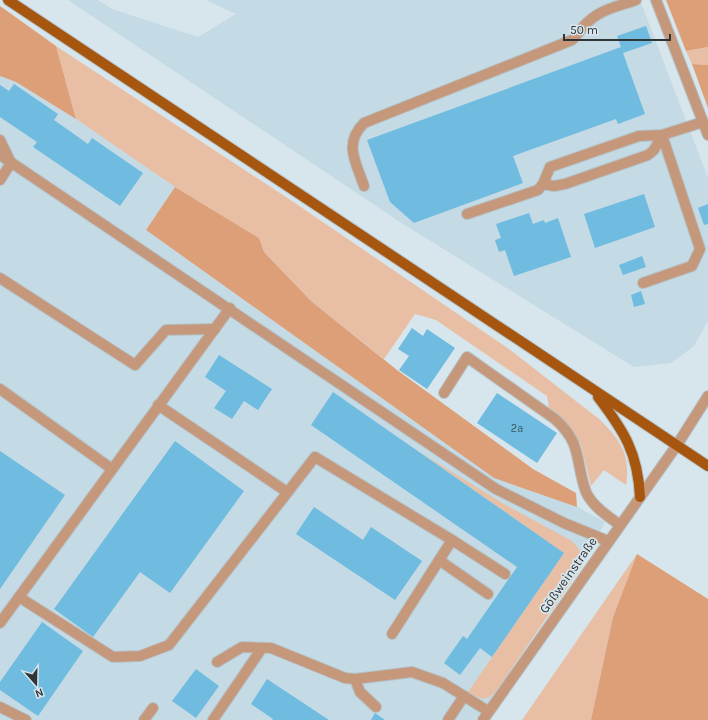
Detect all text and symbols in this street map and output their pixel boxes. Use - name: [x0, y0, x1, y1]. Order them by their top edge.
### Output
- scale bar: [564, 16, 670, 42]
- text: 50 m: [570, 23, 598, 37]
- house number: 2a: [511, 422, 523, 435]
- street label: Gößweinstraße: [536, 534, 600, 616]
- north arrow: [16, 664, 56, 704]
- text: N: [33, 685, 45, 700]

